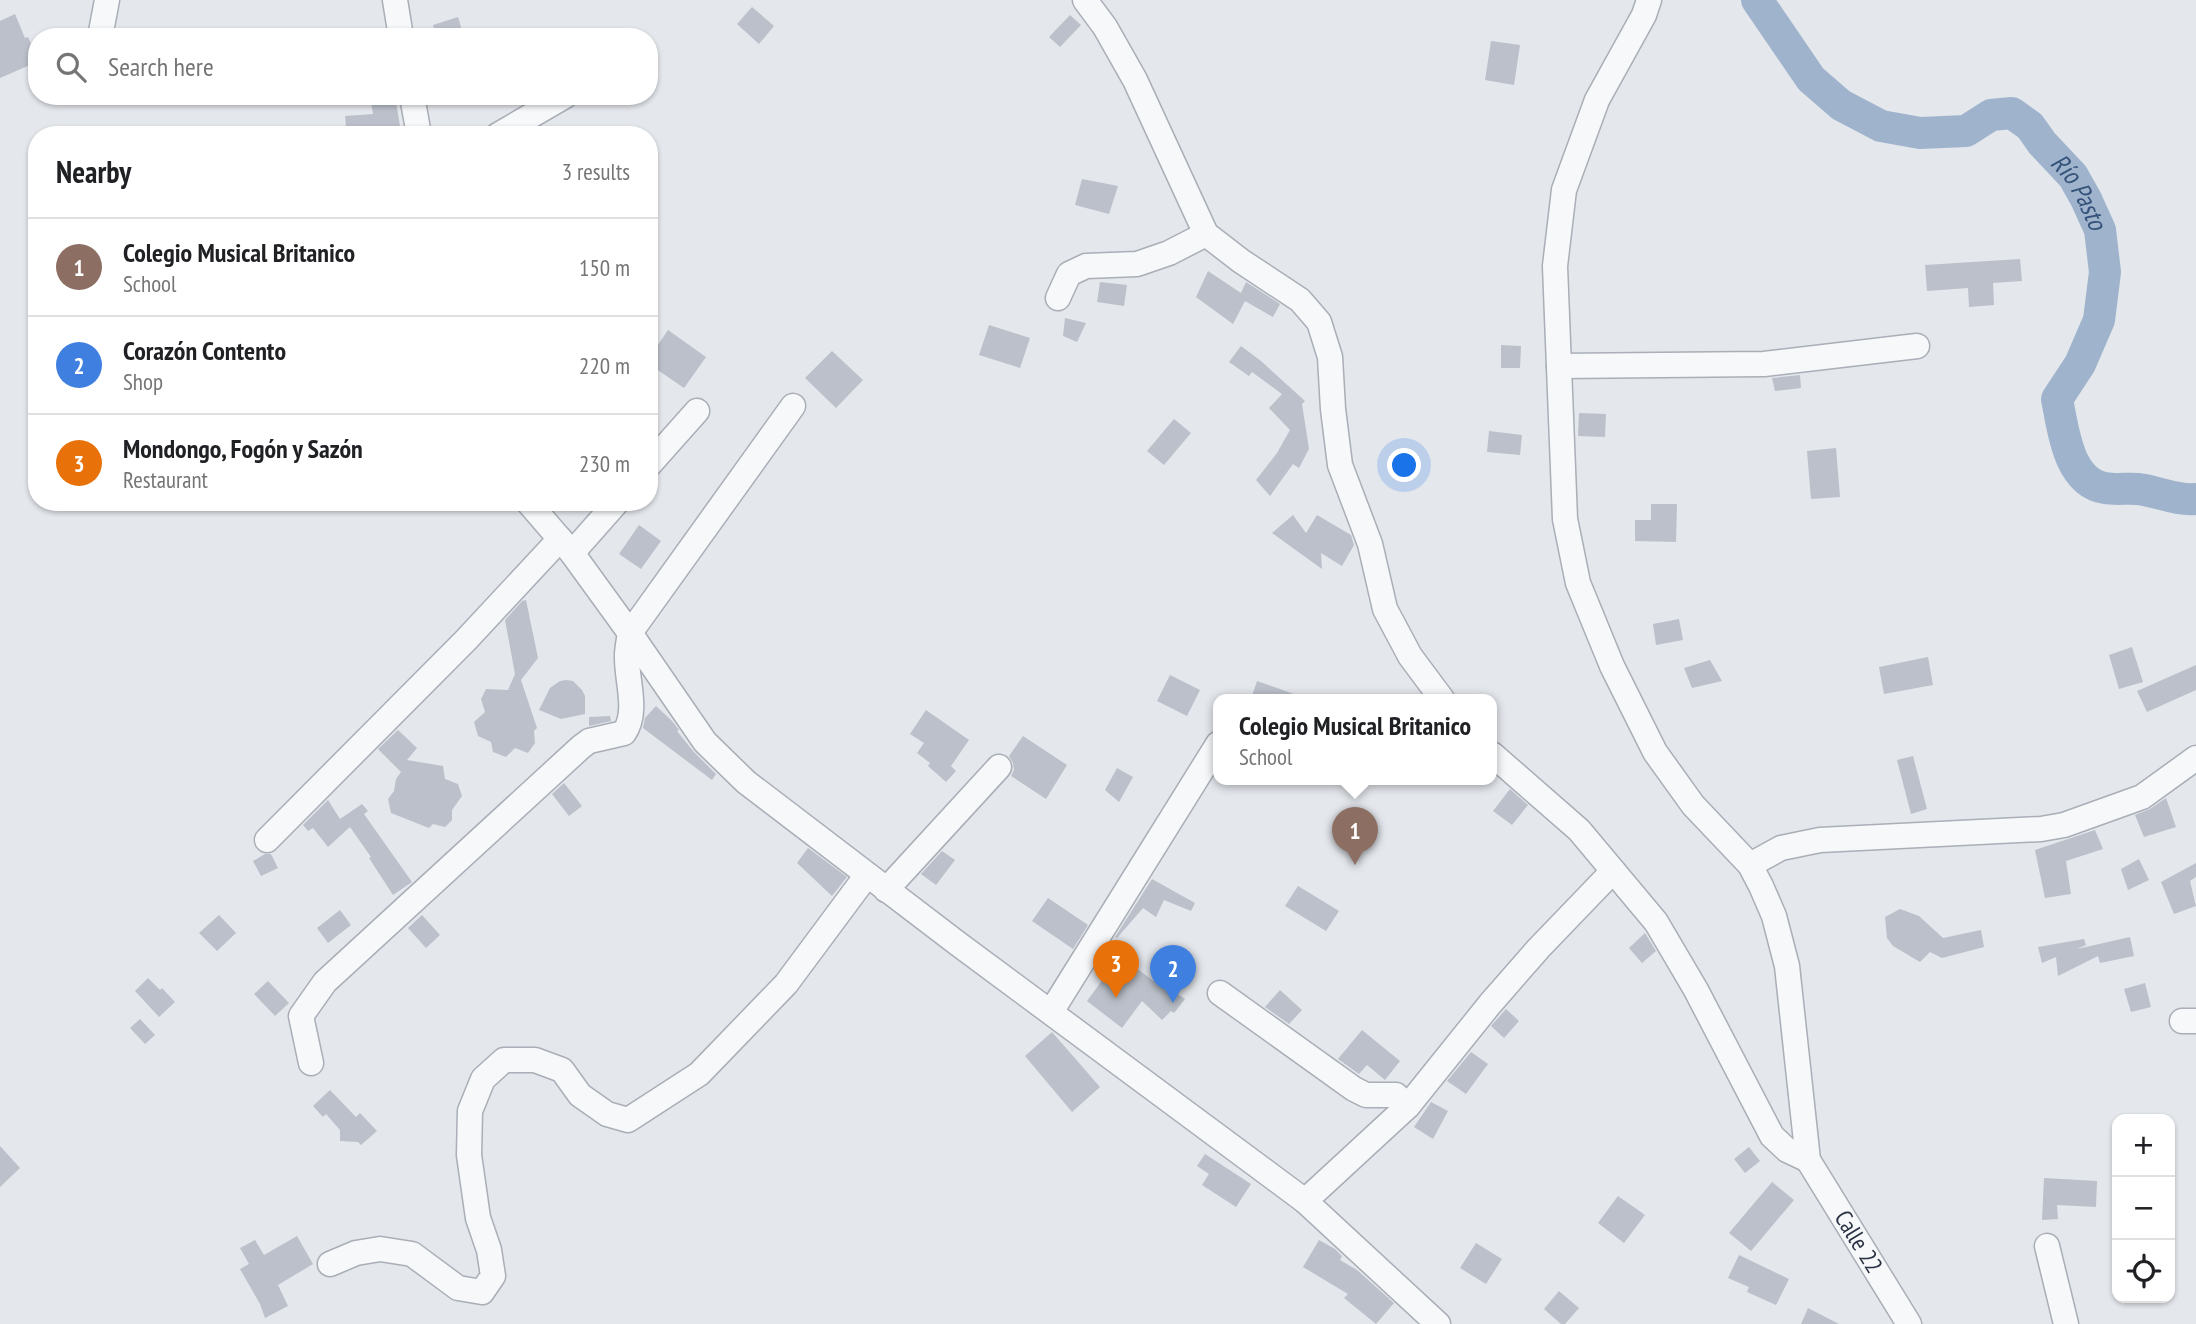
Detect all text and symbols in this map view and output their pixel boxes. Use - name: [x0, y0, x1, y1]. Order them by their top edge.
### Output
- search box: [28, 28, 658, 105]
- icon: search: [52, 48, 90, 86]
- text: Search here: [108, 50, 214, 83]
- water label: Río Pasto: [2044, 146, 2115, 236]
- text: Nearby: [56, 152, 131, 191]
- text: 3 results: [562, 157, 630, 186]
- text: Colegio Musical Britanico: [123, 236, 355, 269]
- text: 1: [74, 253, 85, 282]
- text: 150 m: [579, 253, 630, 282]
- text: School: [123, 269, 176, 298]
- text: Corazón Contento: [123, 334, 286, 367]
- text: 2: [74, 351, 85, 380]
- text: 220 m: [579, 351, 630, 380]
- text: Shop: [123, 367, 163, 396]
- text: Mondongo, Fogón y Sazón: [123, 432, 363, 465]
- your location: [1387, 448, 1421, 482]
- text: 3: [74, 449, 85, 478]
- text: 230 m: [579, 449, 630, 478]
- text: Restaurant: [123, 465, 208, 494]
- popup: [1213, 694, 1497, 785]
- text: Colegio Musical Britanico: [1239, 709, 1471, 742]
- text: School: [1239, 742, 1292, 771]
- pin: 1: [1332, 807, 1378, 865]
- pin: 3: [1093, 940, 1139, 998]
- pin: 2: [1150, 945, 1196, 1003]
- map controls: [2112, 1114, 2175, 1303]
- button: +: [2112, 1114, 2175, 1177]
- button: −: [2112, 1177, 2175, 1240]
- street label: Calle 22: [1828, 1204, 1890, 1279]
- button: locate: [2112, 1240, 2175, 1303]

